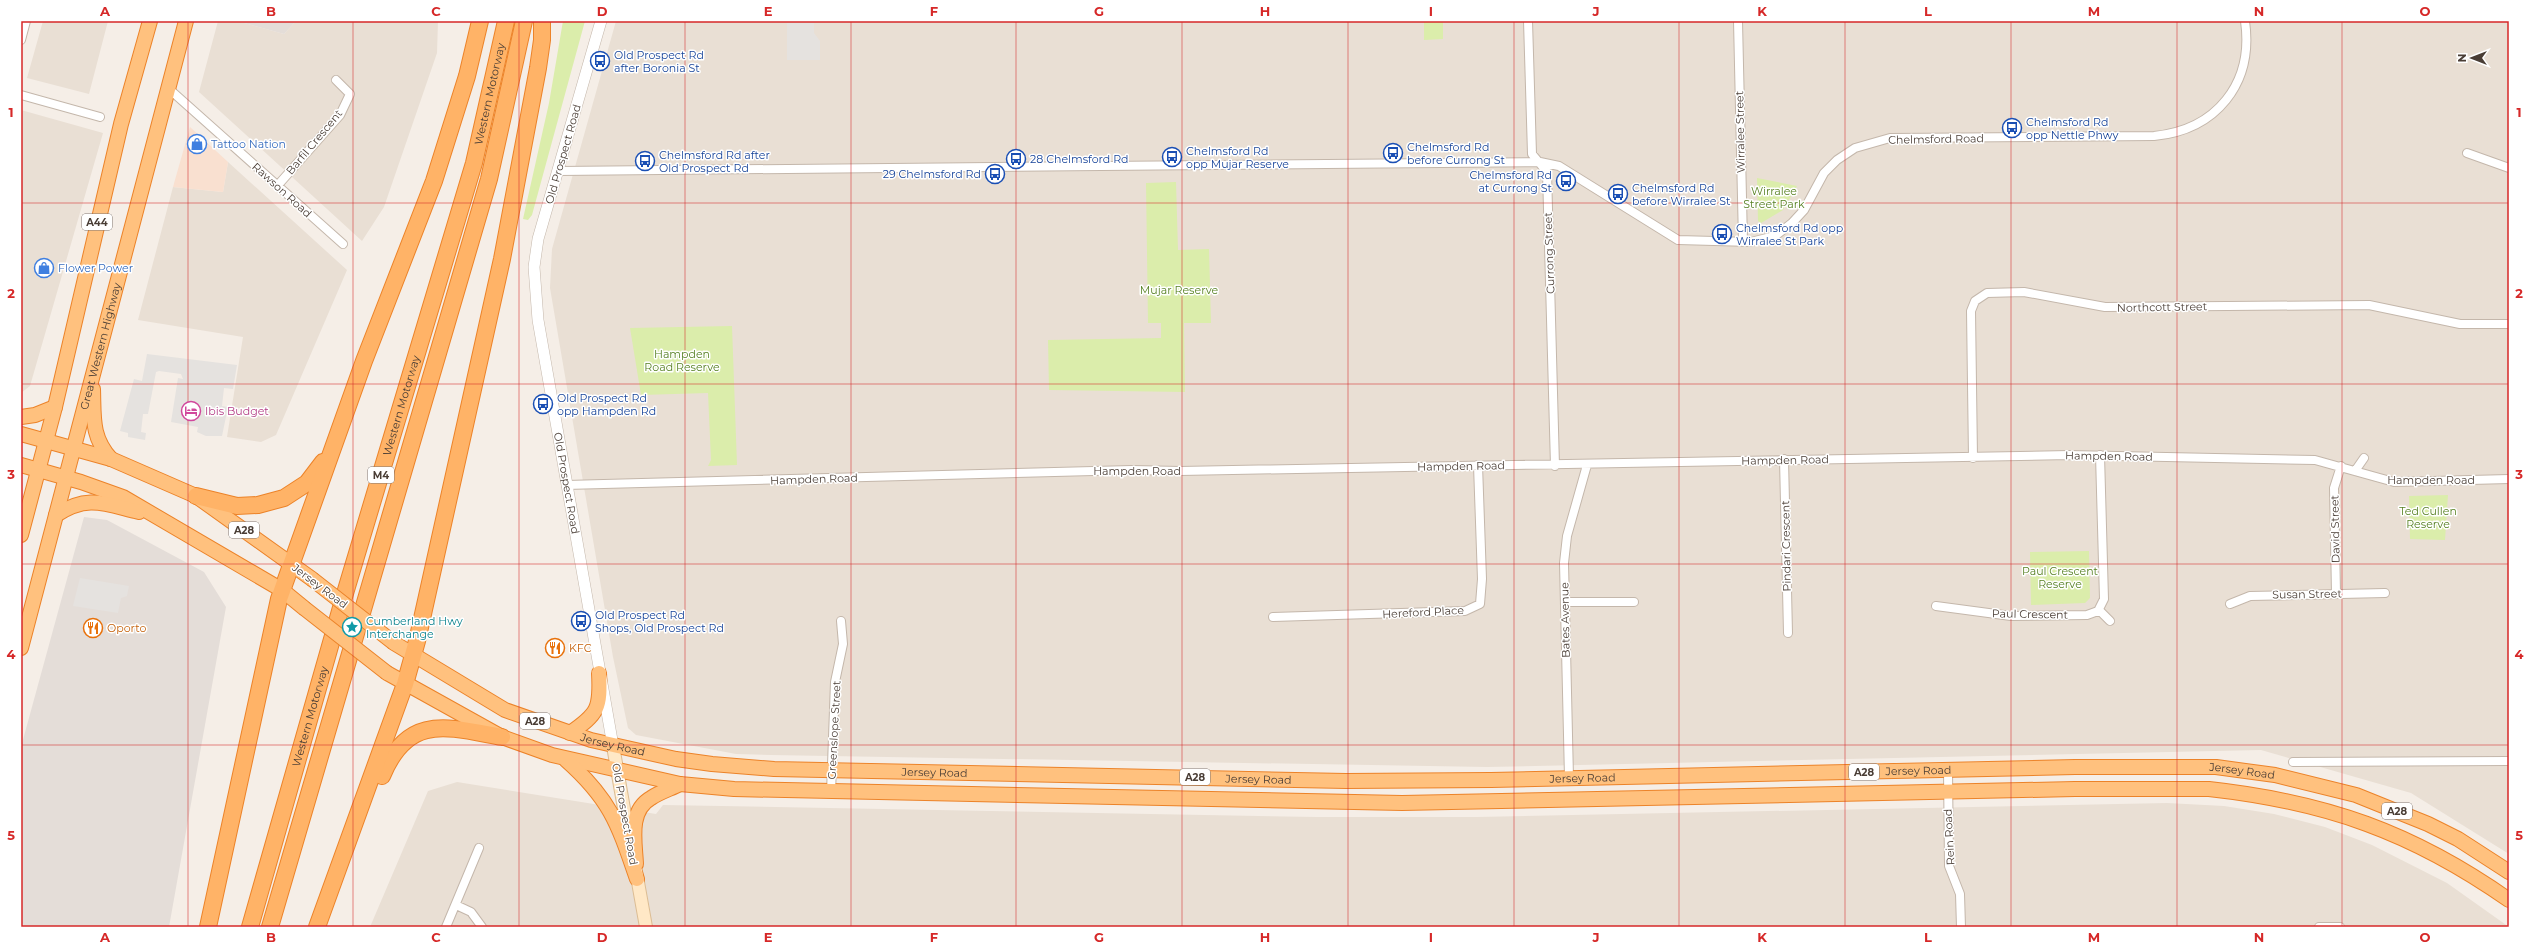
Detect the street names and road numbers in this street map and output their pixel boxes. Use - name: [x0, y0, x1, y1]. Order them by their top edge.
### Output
- street label: Western Motorway: [471, 42, 508, 146]
- street label: Wirralee Street: [1732, 90, 1748, 173]
- street label: Old Prospect Road: [542, 102, 584, 206]
- street label: Barfil Crescent: [283, 106, 346, 177]
- street label: Chelmsford Road: [1888, 131, 1984, 147]
- street label: Rawson Road: [249, 160, 315, 220]
- street label: Currong Street: [1541, 211, 1557, 294]
- road number: A44: [82, 214, 112, 230]
- street label: Great Western Highway: [77, 281, 124, 411]
- street label: Northcott Street: [2117, 299, 2208, 315]
- street label: Western Motorway: [380, 354, 423, 457]
- street label: Old Prospect Road: [551, 431, 583, 535]
- street label: Hampden Road: [2065, 448, 2153, 464]
- street label: Hampden Road: [1741, 452, 1829, 468]
- street label: Hampden Road: [1417, 458, 1505, 474]
- street label: Hampden Road: [1093, 464, 1181, 478]
- road number: M4: [368, 467, 394, 483]
- street label: Hampden Road: [770, 470, 858, 488]
- street label: Hampden Road: [2387, 473, 2475, 487]
- street label: David Street: [2327, 494, 2343, 563]
- street label: Pindari Crescent: [1778, 500, 1794, 592]
- road number: A28: [229, 522, 259, 538]
- street label: Jersey Road: [289, 560, 351, 611]
- street label: Bates Avenue: [1557, 582, 1573, 658]
- street label: Susan Street: [2272, 586, 2342, 602]
- street label: Hereford Place: [1382, 603, 1465, 621]
- street label: Paul Crescent: [1992, 606, 2069, 622]
- street label: Western Motorway: [289, 664, 331, 768]
- street label: Greenslope Street: [824, 680, 844, 780]
- road number: A28: [520, 713, 550, 729]
- street label: Jersey Road: [578, 729, 647, 759]
- street label: Jersey Road: [2208, 760, 2276, 782]
- street label: Old Prospect Road: [609, 762, 641, 866]
- street label: Jersey Road: [1884, 763, 1952, 778]
- road number: A28: [1849, 764, 1879, 780]
- street label: Jersey Road: [900, 765, 968, 780]
- road number: A28: [1180, 769, 1210, 785]
- street label: Jersey Road: [1548, 770, 1616, 786]
- street label: Jersey Road: [1224, 771, 1292, 787]
- road number: A28: [2382, 803, 2412, 819]
- street label: Rein Road: [1941, 808, 1957, 866]

